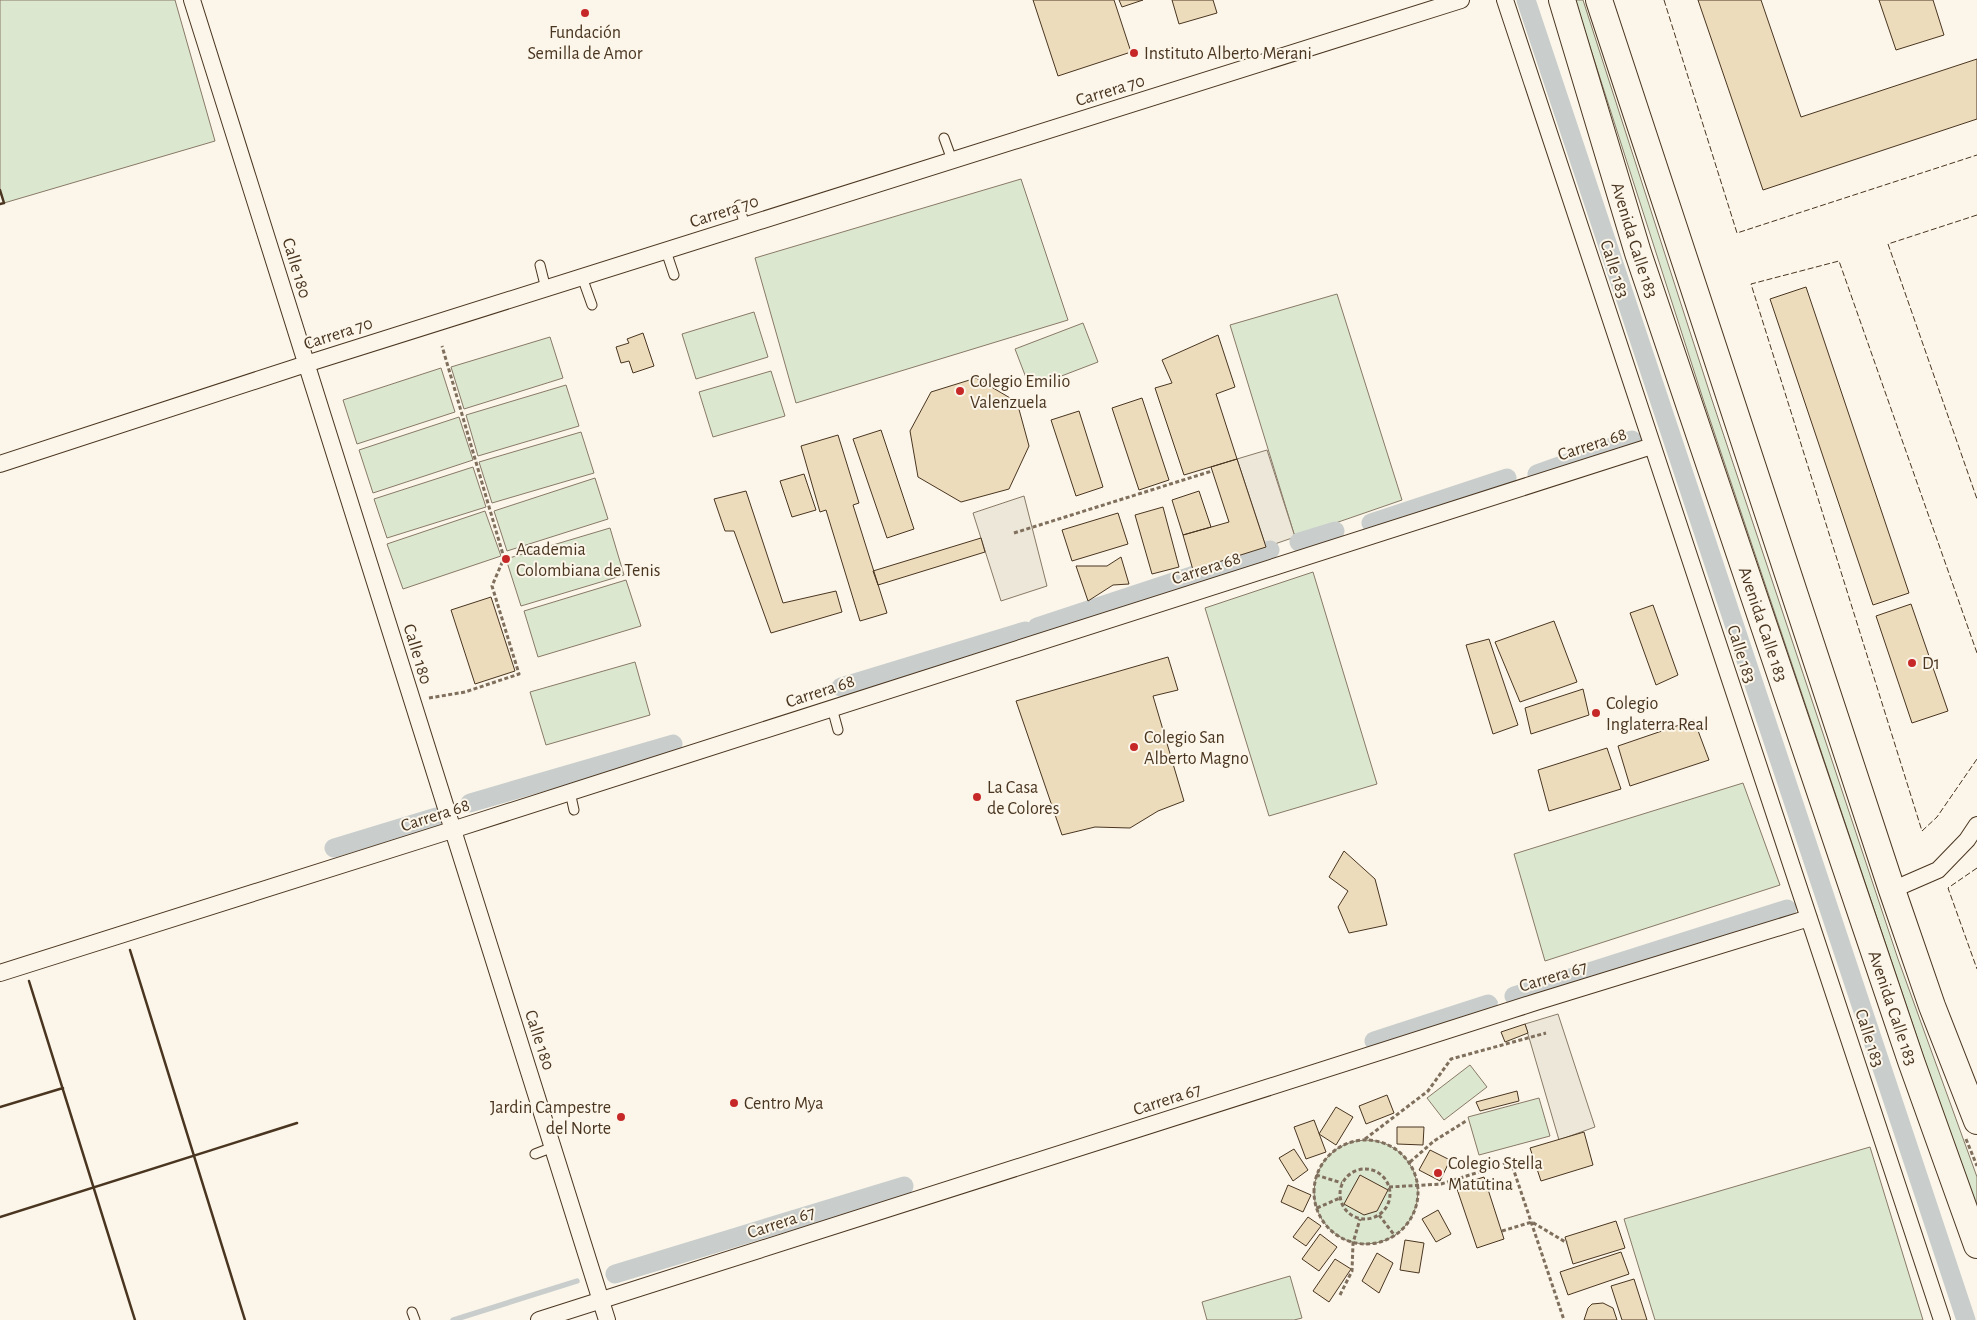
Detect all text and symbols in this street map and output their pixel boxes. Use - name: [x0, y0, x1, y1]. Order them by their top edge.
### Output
- marker: Fundación Semilla de Amor: [579, 7, 591, 19]
- place label: Fundación Semilla de Amor: [527, 24, 643, 63]
- place label: Instituto Alberto Merani: [1144, 45, 1312, 63]
- marker: Instituto Alberto Merani: [1128, 47, 1140, 59]
- street label: Carrera 70: [1074, 72, 1147, 110]
- street label: Avenida Calle 183: [1607, 180, 1665, 300]
- street label: Carrera 70: [688, 192, 761, 232]
- street label: Calle 180: [278, 236, 314, 301]
- street label: Calle 183: [1595, 237, 1635, 301]
- street label: Carrera 70: [302, 314, 375, 354]
- place label: Colegio Emilio Valenzuela: [970, 373, 1070, 412]
- marker: Colegio Emilio Valenzuela: [954, 385, 966, 397]
- street label: Carrera 68: [1556, 425, 1629, 465]
- place label: Academia Colombiana de Tenis: [516, 541, 661, 580]
- street label: Carrera 68: [1170, 549, 1243, 589]
- marker: Academia Colombiana de Tenis: [500, 553, 512, 565]
- street label: Avenida Calle 183: [1733, 565, 1793, 685]
- street label: Calle 180: [399, 622, 435, 687]
- street label: Calle 183: [1722, 622, 1762, 686]
- place label: D1: [1922, 655, 1940, 673]
- marker: D1: [1906, 657, 1918, 669]
- street label: Carrera 68: [784, 672, 857, 712]
- place label: Colegio Inglaterra Real: [1606, 695, 1708, 734]
- marker: Colegio Inglaterra Real: [1590, 707, 1602, 719]
- place label: Colegio San Alberto Magno: [1144, 729, 1249, 768]
- marker: Colegio San Alberto Magno: [1128, 741, 1140, 753]
- place label: La Casa de Colores: [987, 779, 1059, 818]
- marker: La Casa de Colores: [971, 791, 983, 803]
- street label: Carrera 68: [399, 796, 472, 836]
- street label: Avenida Calle 183: [1863, 948, 1923, 1068]
- street label: Carrera 67: [1517, 958, 1590, 996]
- street label: Calle 183: [1850, 1006, 1890, 1070]
- street label: Calle 180: [521, 1008, 557, 1073]
- street label: Carrera 67: [1131, 1081, 1204, 1119]
- place label: Centro Mya: [744, 1095, 824, 1113]
- marker: Centro Mya: [728, 1097, 740, 1109]
- place label: Jardin Campestre del Norte: [490, 1099, 611, 1138]
- marker: Jardin Campestre del Norte: [615, 1111, 627, 1123]
- place label: Colegio Stella Matutina: [1448, 1155, 1543, 1194]
- marker: Colegio Stella Matutina: [1432, 1167, 1444, 1179]
- street label: Carrera 67: [745, 1204, 818, 1242]

